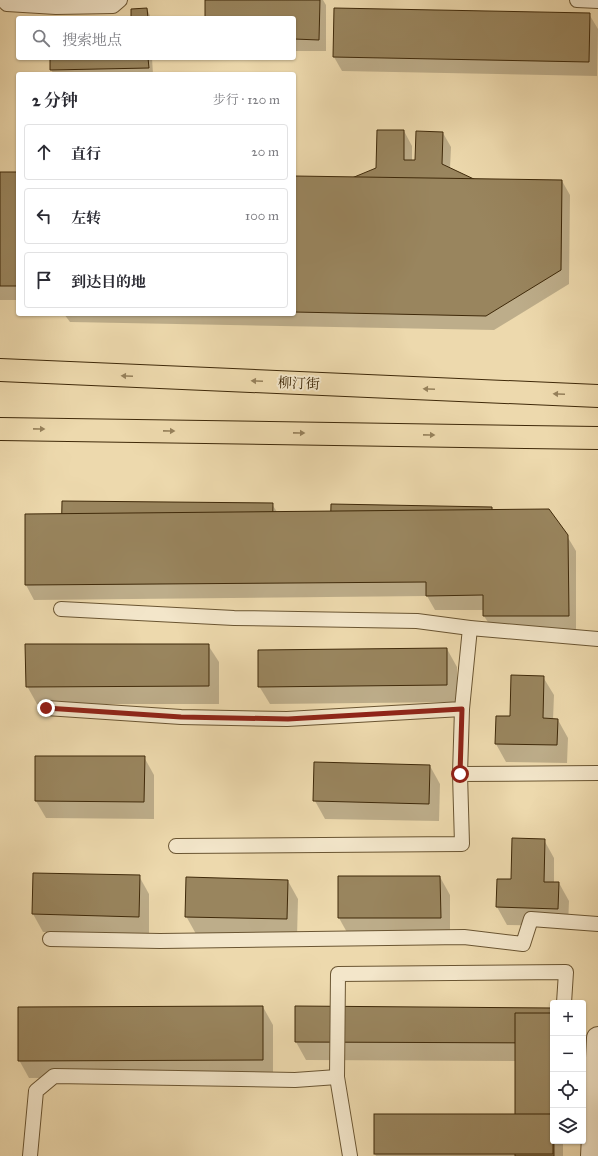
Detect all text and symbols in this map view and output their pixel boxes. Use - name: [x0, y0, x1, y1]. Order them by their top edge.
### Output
- search box: [16, 16, 296, 60]
- icon: search: [30, 27, 52, 49]
- text: 搜索地点: [62, 31, 122, 49]
- text: 2 分钟: [32, 90, 78, 111]
- text: 步行 · 120 m: [213, 92, 280, 108]
- icon: ahead: [33, 141, 55, 163]
- text: 20 m: [251, 144, 279, 160]
- text: 直行: [71, 145, 101, 163]
- icon: left: [33, 205, 55, 227]
- text: 100 m: [245, 208, 279, 224]
- text: 左转: [71, 209, 101, 227]
- icon: arrive: [33, 269, 55, 291]
- text: 到达目的地: [71, 273, 146, 291]
- one-way arrow: [121, 372, 133, 379]
- street label: 柳汀街: [278, 374, 320, 393]
- one-way arrow: [251, 378, 263, 385]
- one-way arrow: [422, 386, 435, 392]
- one-way arrow: [553, 391, 565, 398]
- one-way arrow: [33, 426, 46, 432]
- one-way arrow: [163, 428, 176, 434]
- one-way arrow: [293, 430, 306, 436]
- one-way arrow: [423, 432, 436, 438]
- route end: [37, 699, 55, 717]
- route start: [451, 765, 469, 783]
- map controls: [550, 1000, 586, 1144]
- button: +: [550, 1000, 586, 1036]
- button: −: [550, 1036, 586, 1072]
- button: locate: [550, 1072, 586, 1108]
- button: layers: [550, 1108, 586, 1144]

